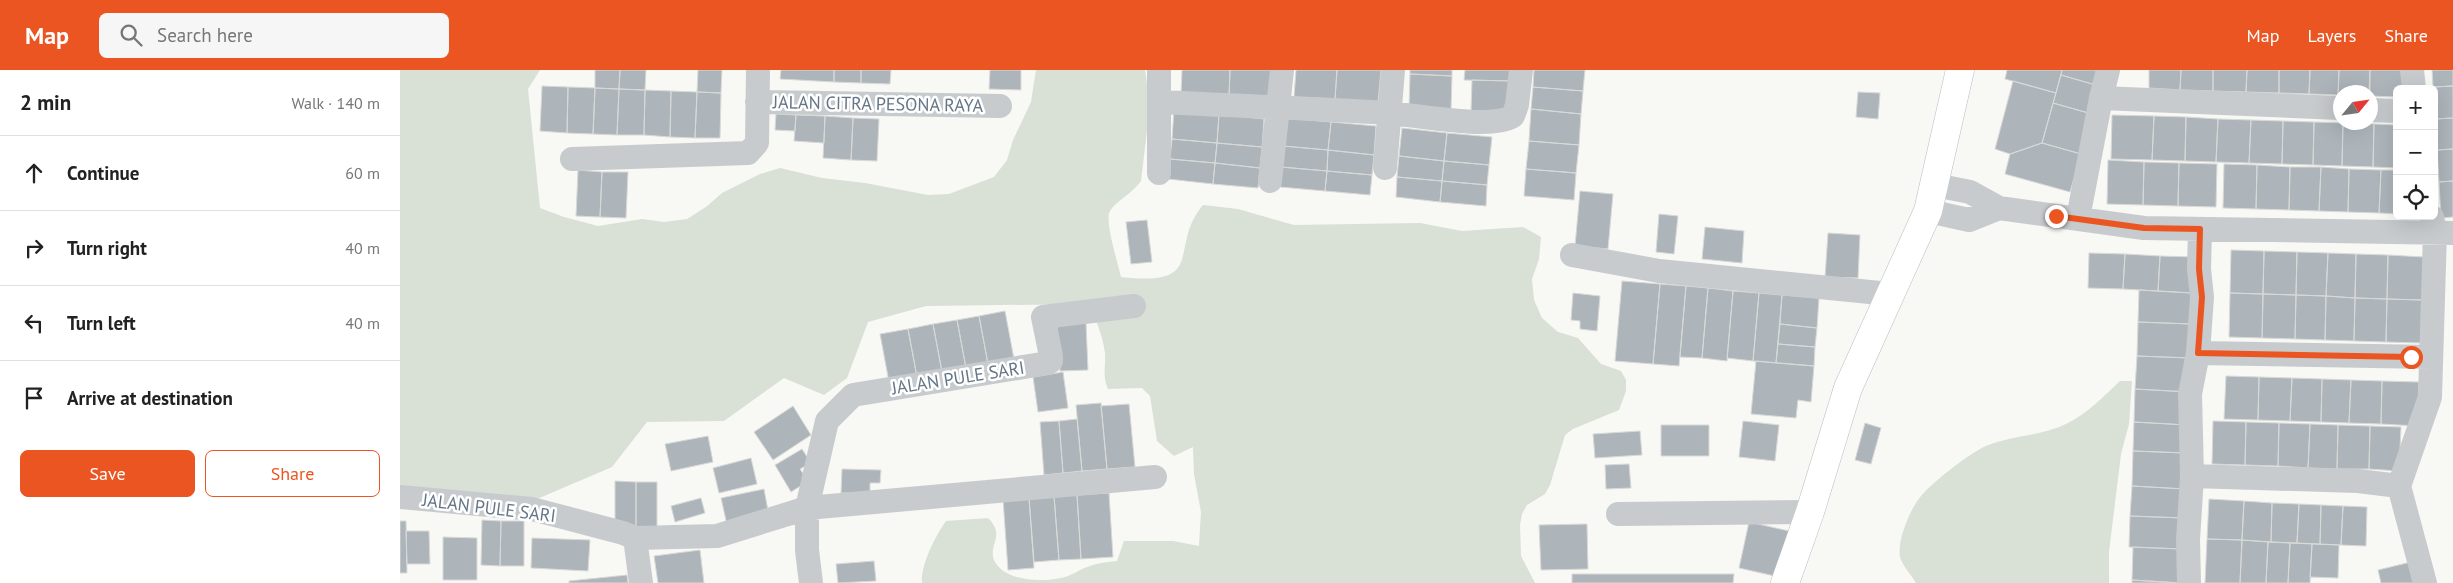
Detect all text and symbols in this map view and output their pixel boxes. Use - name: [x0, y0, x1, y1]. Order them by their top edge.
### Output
- search box: [99, 13, 449, 58]
- text: Map: [25, 20, 69, 51]
- icon: search: [117, 21, 145, 49]
- text: Search here: [157, 23, 253, 47]
- text: Map: [2247, 24, 2279, 47]
- text: Layers: [2307, 24, 2356, 47]
- text: Share: [2384, 24, 2428, 47]
- north arrow: [2333, 85, 2378, 130]
- map controls: [2393, 85, 2438, 220]
- button: +: [2393, 85, 2438, 130]
- text: 2 min: [20, 89, 71, 116]
- street label: JALAN CITRA PESONA RAYA: [772, 90, 984, 117]
- text: Walk · 140 m: [291, 93, 380, 113]
- button: −: [2393, 130, 2438, 175]
- icon: ahead: [20, 159, 48, 187]
- text: Continue: [67, 161, 139, 185]
- text: 60 m: [345, 163, 380, 183]
- button: locate: [2393, 175, 2438, 220]
- route end: [2045, 205, 2068, 228]
- icon: right: [20, 234, 48, 262]
- text: Turn right: [67, 236, 147, 260]
- text: 40 m: [345, 238, 380, 258]
- icon: left: [20, 309, 48, 337]
- text: Turn left: [67, 311, 136, 335]
- text: 40 m: [345, 313, 380, 333]
- route start: [2400, 346, 2423, 369]
- street label: JALAN PULE SARI: [889, 356, 1026, 400]
- icon: arrive: [20, 384, 48, 412]
- text: Arrive at destination: [67, 386, 233, 410]
- button: Save: [20, 450, 195, 497]
- button: Share: [205, 450, 380, 497]
- street label: JALAN PULE SARI: [420, 488, 557, 527]

